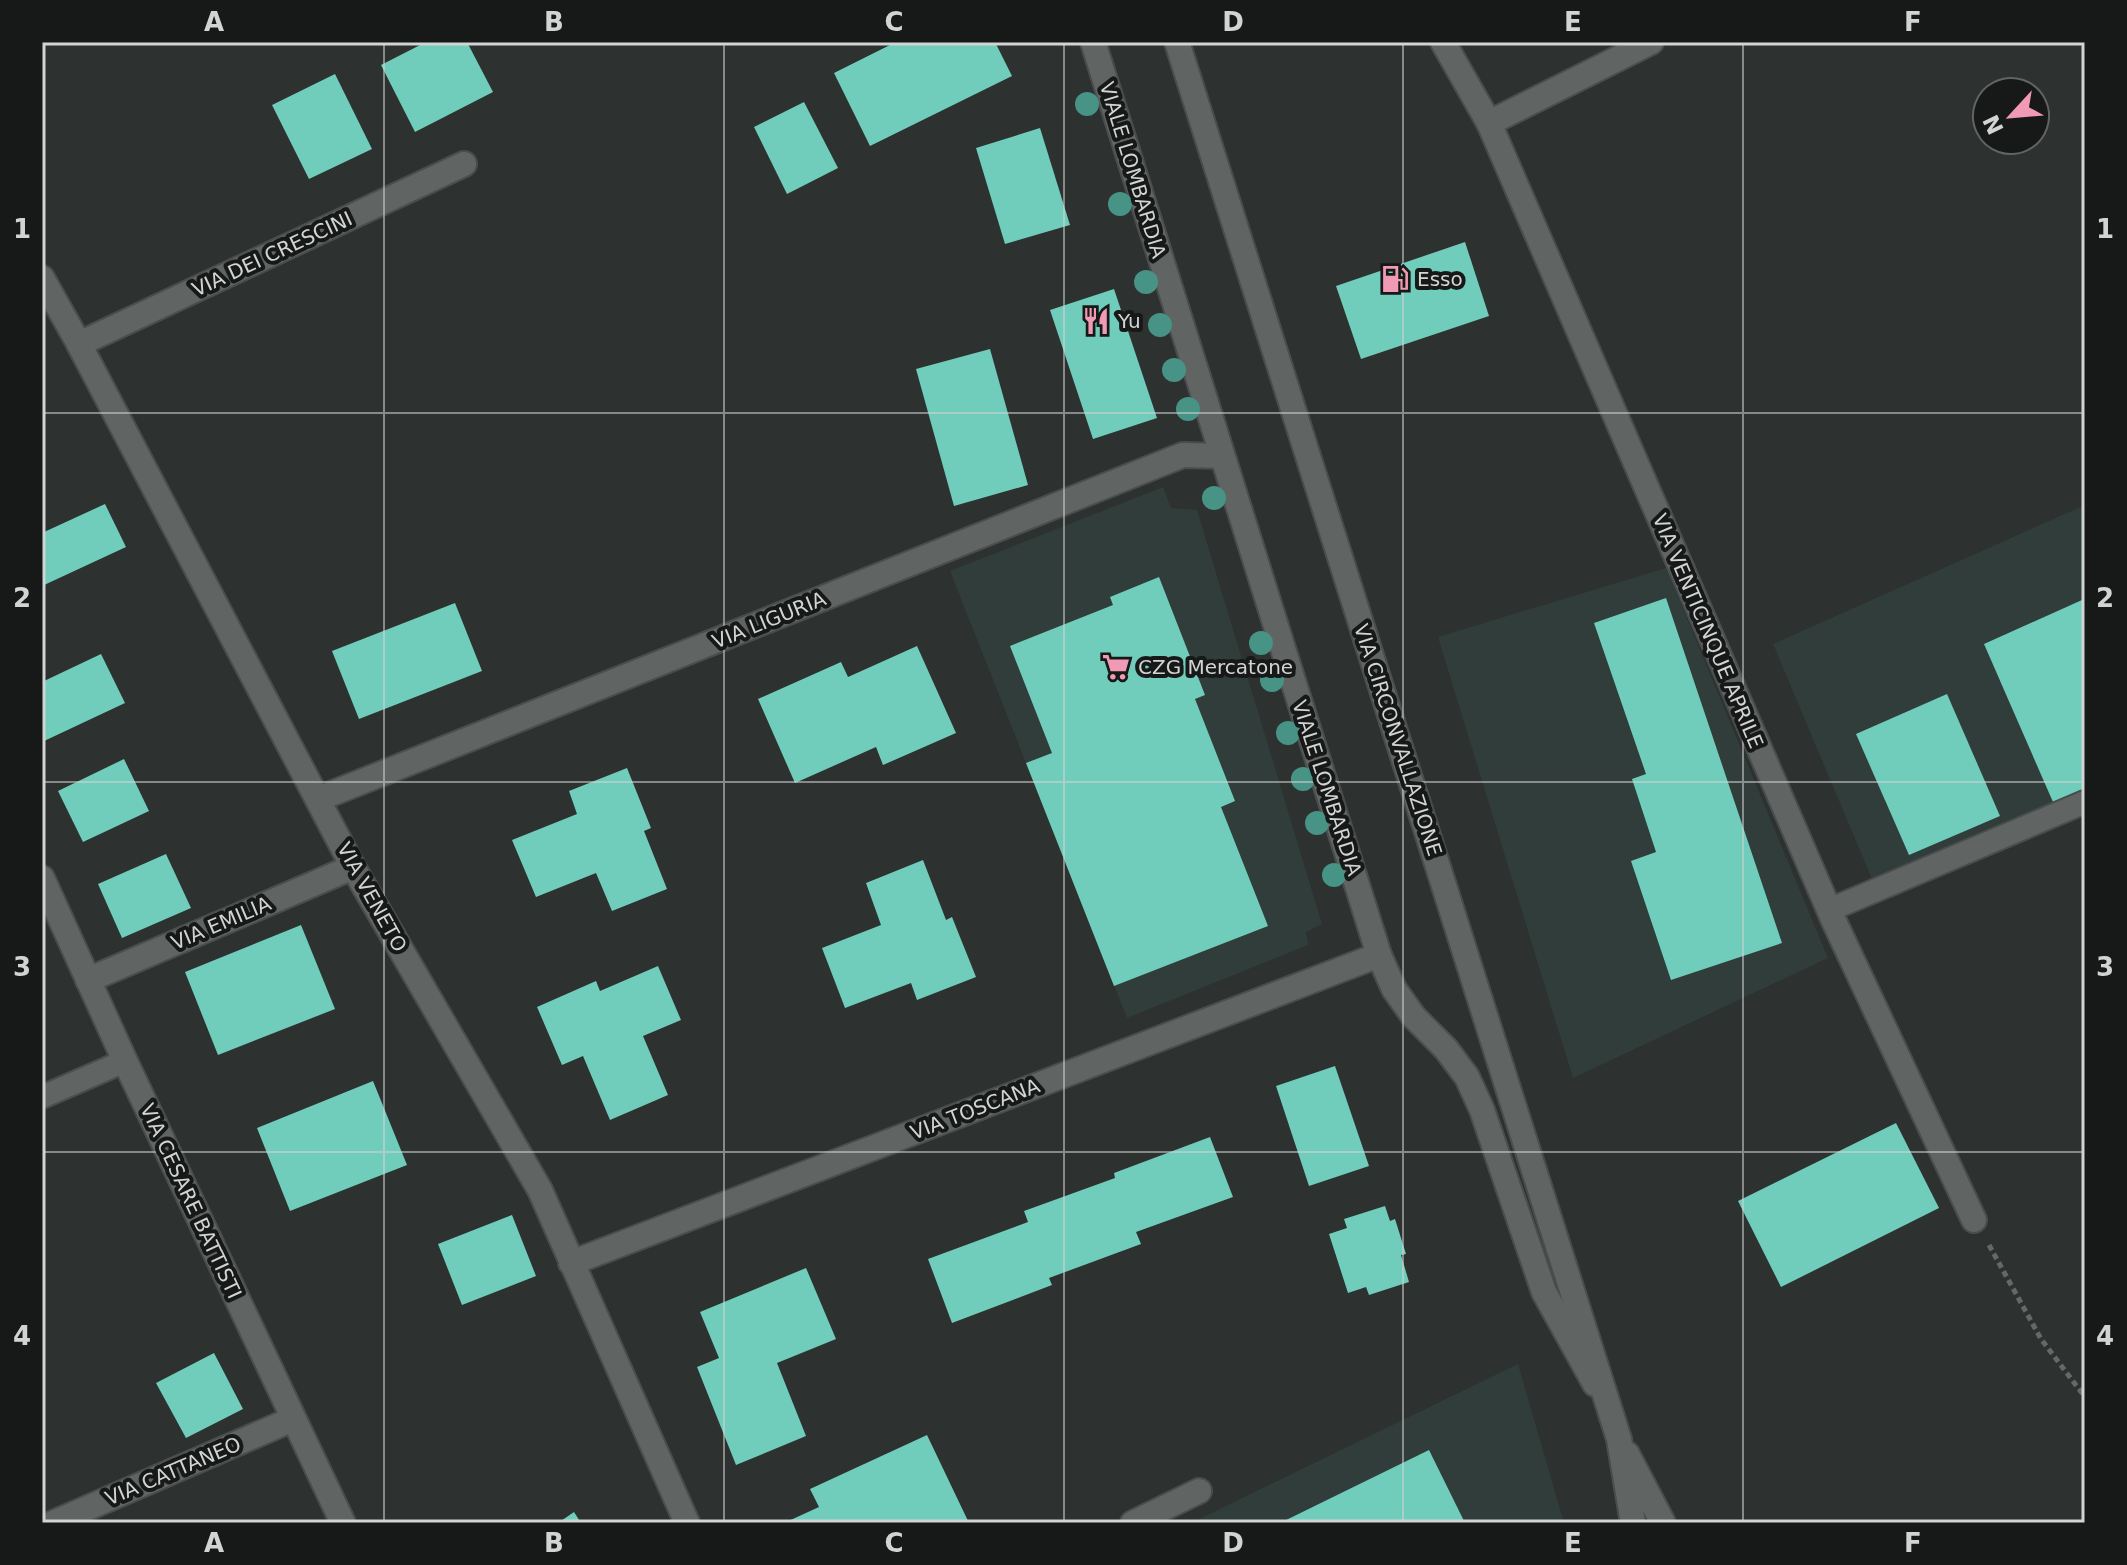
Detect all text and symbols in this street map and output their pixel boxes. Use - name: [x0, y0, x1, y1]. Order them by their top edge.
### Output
- text: A: [204, 7, 224, 37]
- text: B: [544, 7, 564, 37]
- text: C: [884, 7, 904, 37]
- text: D: [1222, 7, 1244, 37]
- text: E: [1564, 7, 1582, 37]
- text: F: [1904, 7, 1922, 37]
- north arrow: [1971, 76, 2051, 156]
- street label: VIALE LOMBARDIA: [1095, 79, 1171, 261]
- text: N: [1978, 111, 2009, 138]
- street label: VIA DEI CRESCINI: [188, 206, 356, 302]
- text: 1: [13, 214, 31, 244]
- text: 1: [2096, 214, 2114, 244]
- fuel station icon: Esso: [1380, 264, 1410, 294]
- place label: Esso: [1417, 267, 1463, 291]
- restaurant icon: Yu: [1081, 306, 1111, 336]
- place label: Yu: [1117, 309, 1141, 333]
- street label: VIA VENTICINQUE APRILE: [1648, 510, 1768, 752]
- text: 2: [13, 583, 31, 613]
- text: 2: [2096, 583, 2114, 613]
- street label: VIA LIGURIA: [709, 586, 830, 654]
- street label: VIA CIRCONVALLAZIONE: [1349, 621, 1447, 859]
- supermarket icon: CZG Mercatone: [1101, 652, 1131, 682]
- place label: CZG Mercatone: [1138, 655, 1293, 679]
- street label: VIALE LOMBARDIA: [1287, 697, 1367, 879]
- street label: VIA VENETO: [332, 838, 412, 956]
- street label: VIA EMILIA: [167, 891, 275, 955]
- text: 3: [13, 952, 31, 982]
- text: 3: [2096, 952, 2114, 982]
- street label: VIA TOSCANA: [907, 1073, 1043, 1145]
- street label: VIA CESARE BATTISTI: [135, 1100, 247, 1302]
- text: 4: [13, 1321, 31, 1351]
- text: 4: [2096, 1321, 2114, 1351]
- street label: VIA CATTANEO: [101, 1432, 245, 1510]
- text: A: [204, 1528, 224, 1558]
- text: B: [544, 1528, 564, 1558]
- text: C: [884, 1528, 904, 1558]
- text: D: [1222, 1528, 1244, 1558]
- text: E: [1564, 1528, 1582, 1558]
- text: F: [1904, 1528, 1922, 1558]

